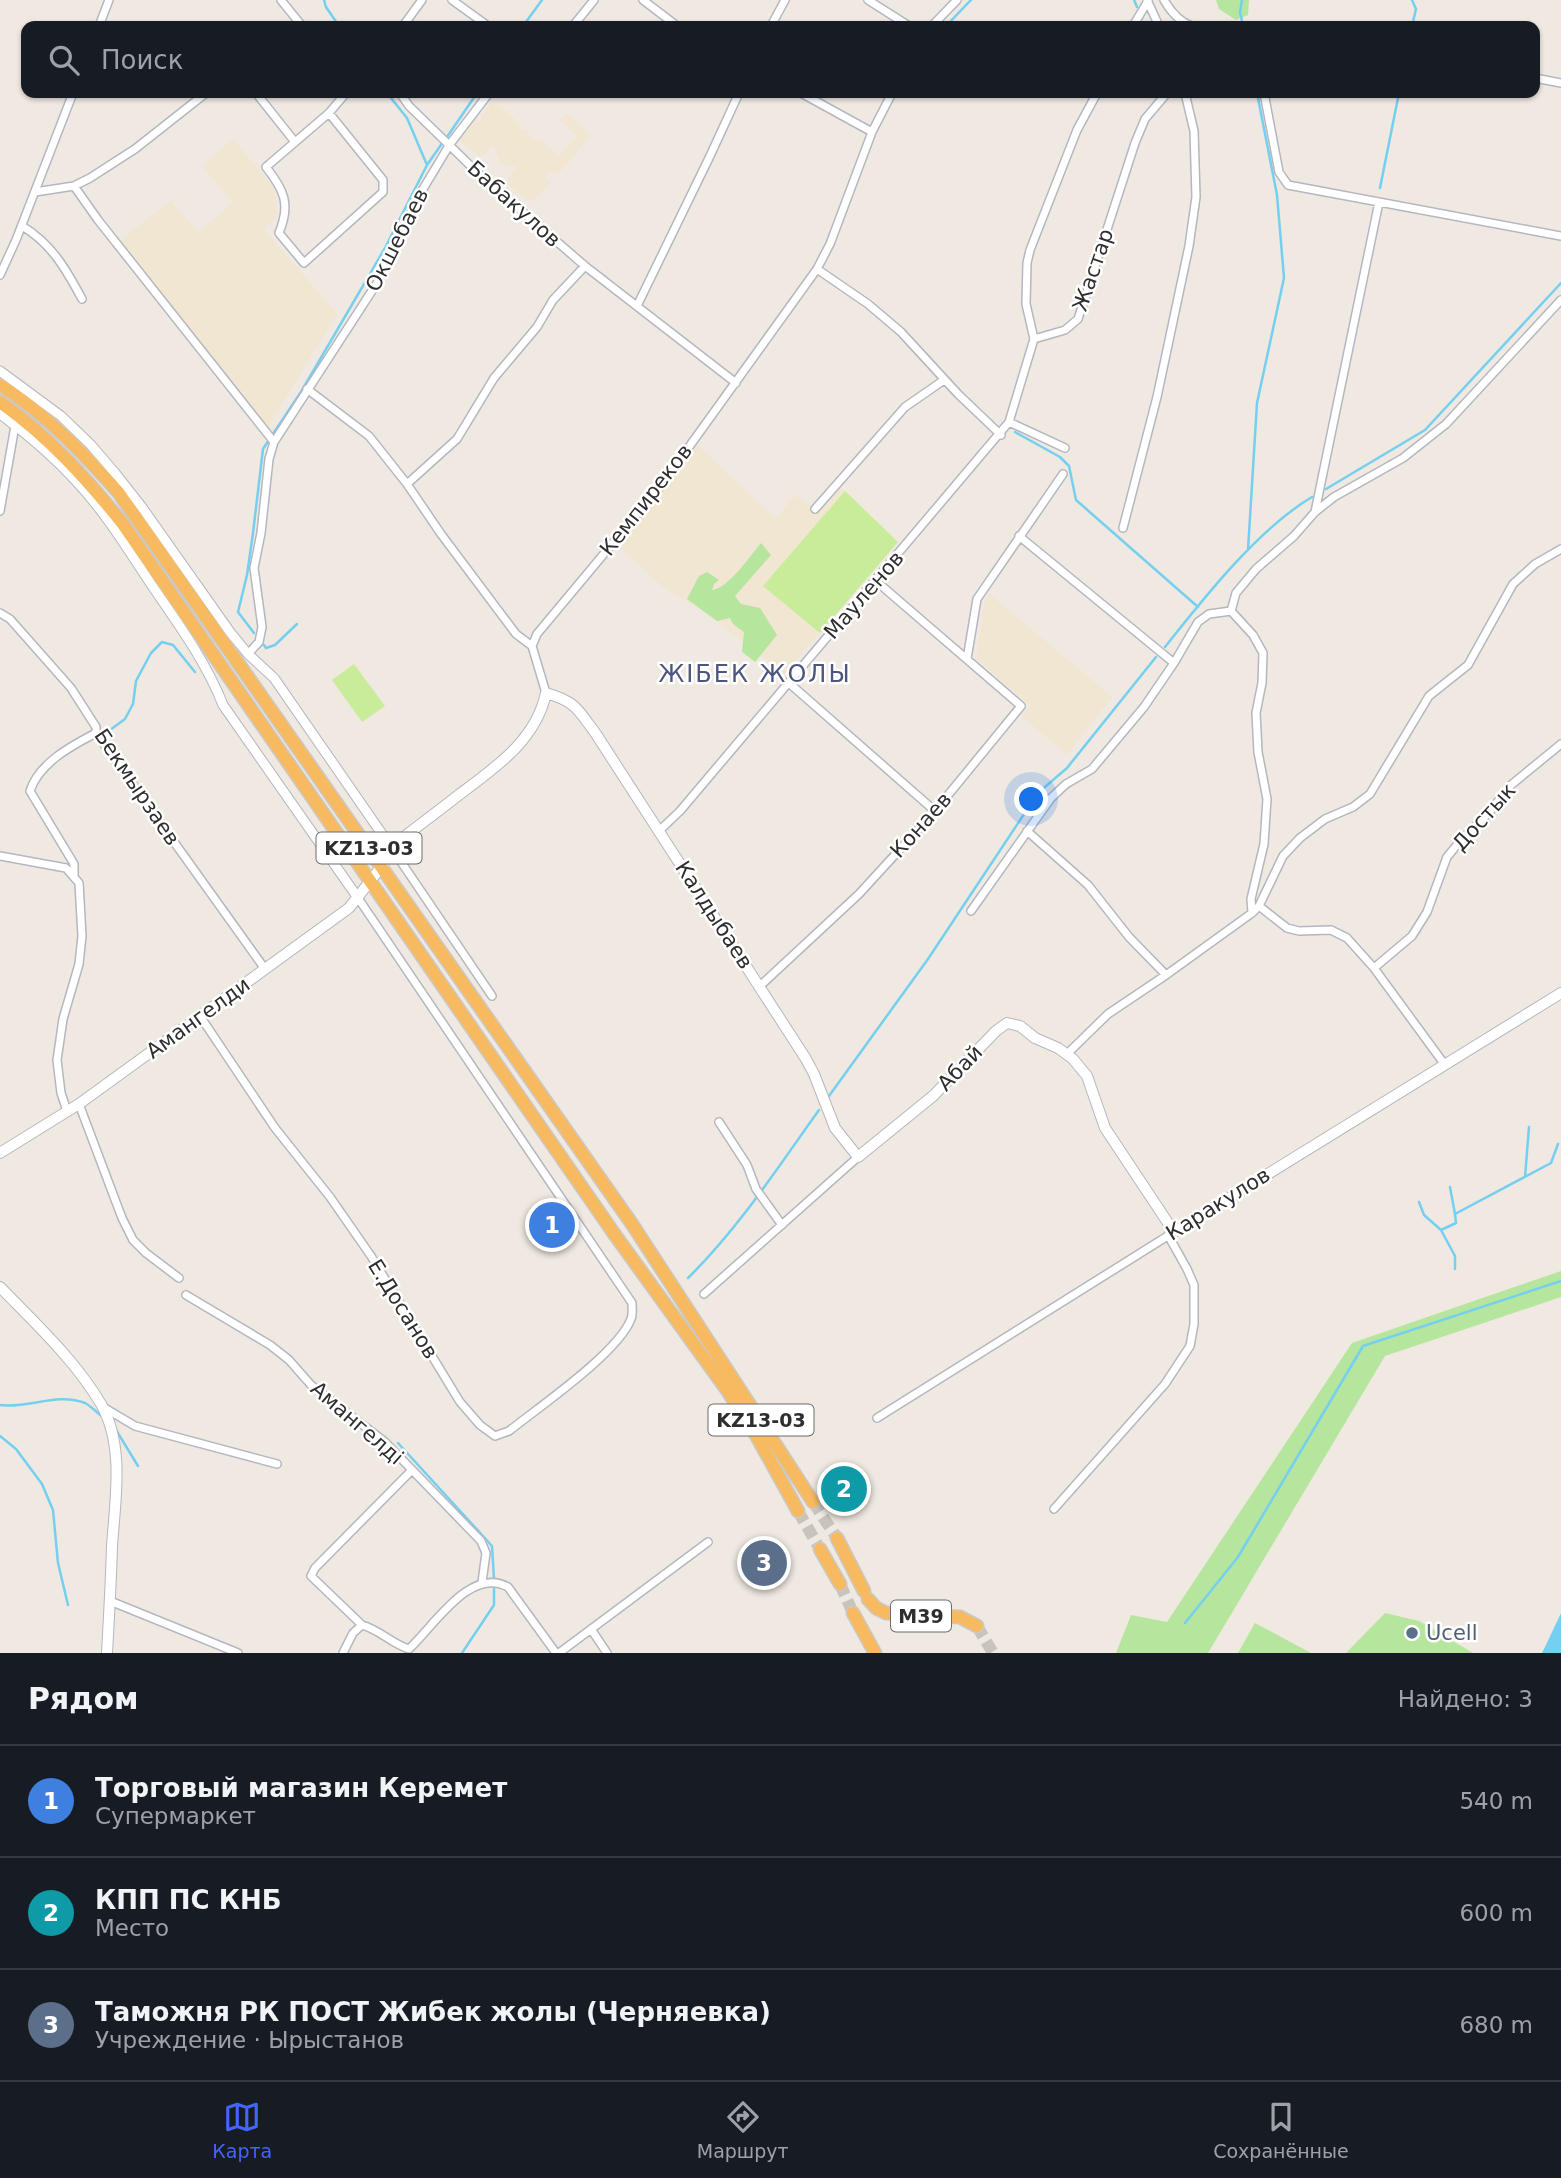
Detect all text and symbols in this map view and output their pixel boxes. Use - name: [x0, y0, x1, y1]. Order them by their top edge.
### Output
- search box: [21, 21, 1540, 98]
- icon: search: [45, 41, 83, 79]
- text: Поиск: [101, 45, 183, 75]
- street label: Бабакулов: [463, 156, 565, 252]
- street label: Окшебаев: [361, 184, 433, 296]
- street label: Жастар: [1068, 226, 1118, 314]
- street label: Кемпиреков: [595, 439, 697, 561]
- street label: Мауленов: [819, 546, 909, 644]
- district label: ЖІБЕК ЖОЛЫ: [658, 660, 852, 688]
- street label: Бекмырзаев: [89, 724, 185, 850]
- street label: Достык: [1448, 778, 1520, 856]
- your location: [1014, 782, 1048, 816]
- street label: Конаев: [885, 787, 957, 863]
- road number: KZ13-03: [316, 832, 422, 863]
- street label: Калдыбаев: [670, 857, 758, 973]
- street label: Амангелди: [141, 972, 255, 1064]
- street label: Абай: [933, 1040, 987, 1096]
- street label: Каракулов: [1162, 1163, 1274, 1245]
- pin: 1: [529, 1199, 575, 1251]
- street label: Е.Досанов: [363, 1255, 443, 1363]
- street label: Амангелді: [306, 1376, 408, 1470]
- road number: KZ13-03: [708, 1404, 814, 1436]
- pin: 2: [821, 1463, 867, 1515]
- pin: 3: [741, 1537, 787, 1589]
- road number: M39: [891, 1600, 951, 1632]
- place label: Ucell: [1426, 1621, 1478, 1645]
- marker: Ucell: [1404, 1625, 1420, 1641]
- text: Рядом: [28, 1681, 139, 1716]
- text: Найдено: 3: [1398, 1686, 1533, 1712]
- text: Торговый магазин Керемет: [95, 1773, 507, 1803]
- text: 1: [43, 1788, 59, 1814]
- text: 540 m: [1459, 1788, 1533, 1814]
- text: Супермаркет: [95, 1803, 256, 1829]
- text: КПП ПС КНБ: [95, 1885, 282, 1915]
- text: 2: [43, 1900, 59, 1926]
- text: 600 m: [1459, 1900, 1533, 1926]
- text: Место: [95, 1915, 169, 1941]
- text: Таможня РК ПОСТ Жибек жолы (Черняевка): [95, 1997, 771, 2027]
- text: 3: [43, 2012, 59, 2038]
- text: 680 m: [1459, 2012, 1533, 2038]
- text: Учреждение · Ырыстанов: [95, 2027, 404, 2053]
- tab: Карта: [212, 2098, 272, 2162]
- tab: Маршрут: [697, 2098, 789, 2162]
- tab: Сохранённые: [1213, 2098, 1349, 2162]

